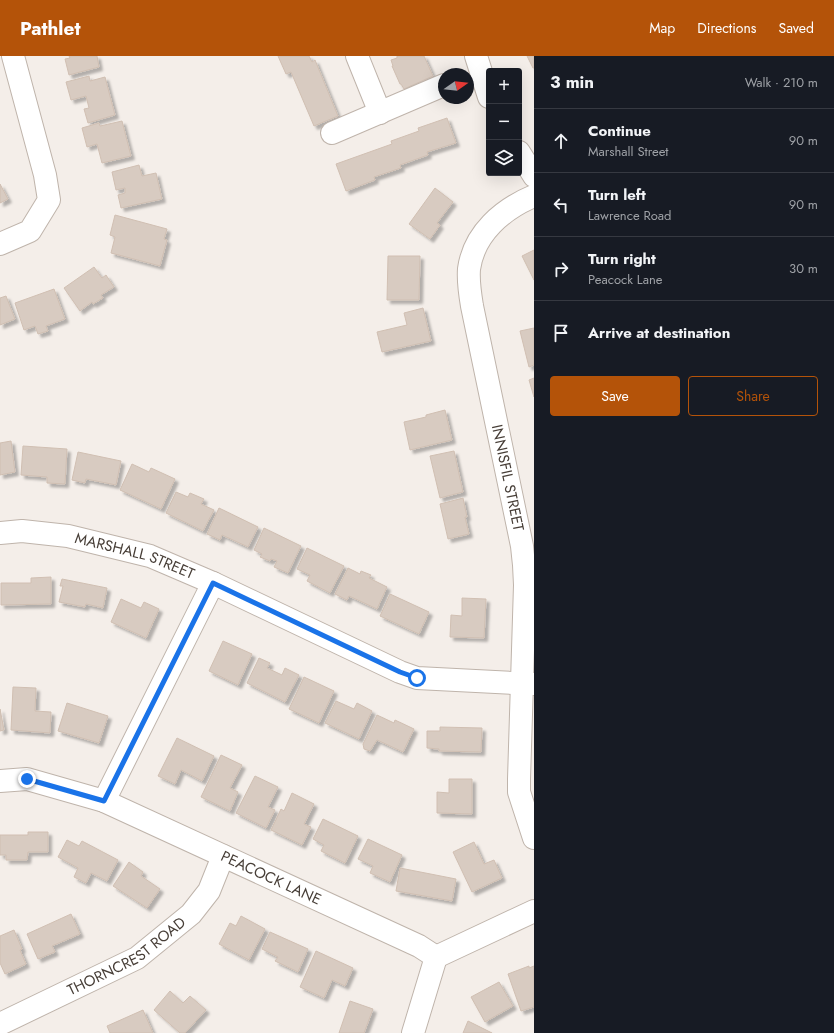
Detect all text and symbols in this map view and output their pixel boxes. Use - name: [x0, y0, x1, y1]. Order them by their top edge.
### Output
- text: Pathlet: [20, 15, 80, 42]
- text: Map: [649, 18, 675, 38]
- text: Directions: [697, 18, 757, 38]
- text: Saved: [779, 18, 814, 38]
- north arrow: [438, 68, 474, 104]
- map controls: [486, 68, 522, 176]
- button: +: [486, 68, 522, 104]
- text: 3 min: [550, 70, 594, 94]
- text: Walk · 210 m: [745, 73, 818, 92]
- button: −: [486, 104, 522, 140]
- text: Continue: [588, 120, 651, 142]
- icon: ahead: [550, 130, 572, 152]
- text: 90 m: [789, 131, 818, 150]
- button: layers: [486, 140, 522, 176]
- text: Marshall Street: [588, 142, 668, 161]
- text: Turn left: [588, 184, 646, 206]
- icon: left: [550, 194, 572, 216]
- text: 90 m: [789, 195, 818, 214]
- text: Lawrence Road: [588, 206, 672, 225]
- text: Turn right: [588, 248, 656, 270]
- icon: right: [550, 258, 572, 280]
- text: 30 m: [789, 259, 818, 278]
- text: Peacock Lane: [588, 270, 662, 289]
- icon: arrive: [550, 322, 572, 344]
- text: Arrive at destination: [588, 322, 730, 344]
- button: Save: [550, 376, 680, 416]
- button: Share: [688, 376, 818, 416]
- street label: INNISFIL STREET: [486, 422, 530, 533]
- street label: MARSHALL STREET: [73, 527, 198, 585]
- route start: [408, 669, 426, 687]
- route end: [18, 770, 36, 788]
- street label: PEACOCK LANE: [217, 845, 325, 911]
- street label: THORNCREST ROAD: [64, 912, 190, 1001]

